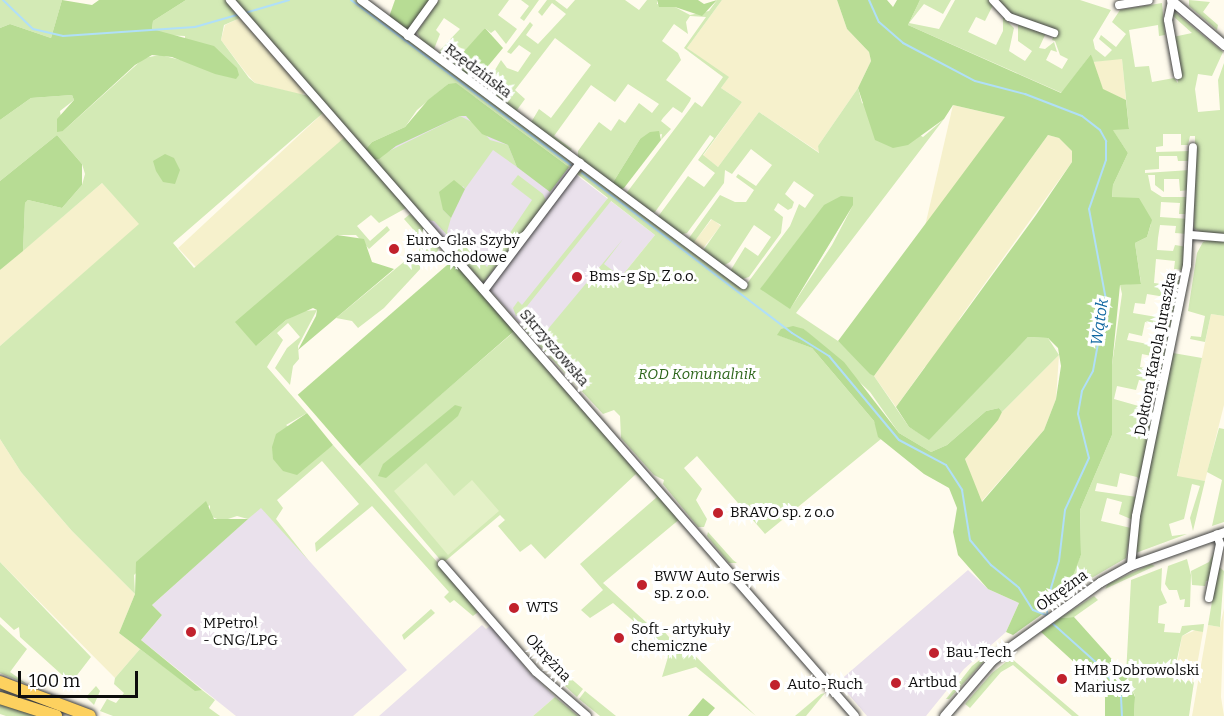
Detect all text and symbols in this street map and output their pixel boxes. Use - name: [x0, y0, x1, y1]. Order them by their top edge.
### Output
- street label: Rzędzińska: [441, 40, 515, 102]
- place label: Euro-Glas Szyby samochodowe: [406, 231, 520, 266]
- marker: Euro-Glas Szyby samochodowe: [387, 242, 401, 256]
- place label: Bms-g Sp. Z o.o.: [589, 268, 697, 286]
- marker: Bms-g Sp. Z o.o.: [570, 270, 584, 284]
- street label: Doktora Karola Juraszka: [1131, 271, 1181, 437]
- water label: Wątok: [1087, 297, 1113, 347]
- street label: Skrzyszowska: [516, 306, 592, 390]
- park label: ROD Komunalnik: [638, 366, 756, 384]
- place label: BRAVO sp. z o.o: [730, 504, 834, 522]
- marker: BRAVO sp. z o.o: [711, 506, 725, 520]
- street label: Okrężna: [1033, 566, 1091, 616]
- place label: BWW Auto Serwis sp. z o.o.: [654, 567, 780, 602]
- marker: BWW Auto Serwis sp. z o.o.: [635, 578, 649, 592]
- place label: WTS: [526, 599, 558, 617]
- marker: WTS: [507, 601, 521, 615]
- place label: MPetrol - CNG/LPG: [203, 614, 278, 649]
- place label: Soft - artykuły chemiczne: [631, 620, 731, 655]
- marker: MPetrol - CNG/LPG: [184, 625, 198, 639]
- street label: Okrężna: [521, 630, 575, 686]
- marker: Soft - artykuły chemiczne: [612, 631, 626, 645]
- place label: Bau-Tech: [946, 644, 1012, 662]
- marker: Bau-Tech: [927, 646, 941, 660]
- scale bar: [21, 659, 141, 697]
- place label: HMB Dobrowolski Mariusz: [1074, 661, 1199, 696]
- text: 100 m: [29, 670, 80, 692]
- marker: HMB Dobrowolski Mariusz: [1055, 672, 1069, 686]
- place label: Artbud: [908, 674, 957, 692]
- place label: Auto-Ruch: [787, 676, 863, 694]
- marker: Artbud: [889, 676, 903, 690]
- marker: Auto-Ruch: [768, 678, 782, 692]

